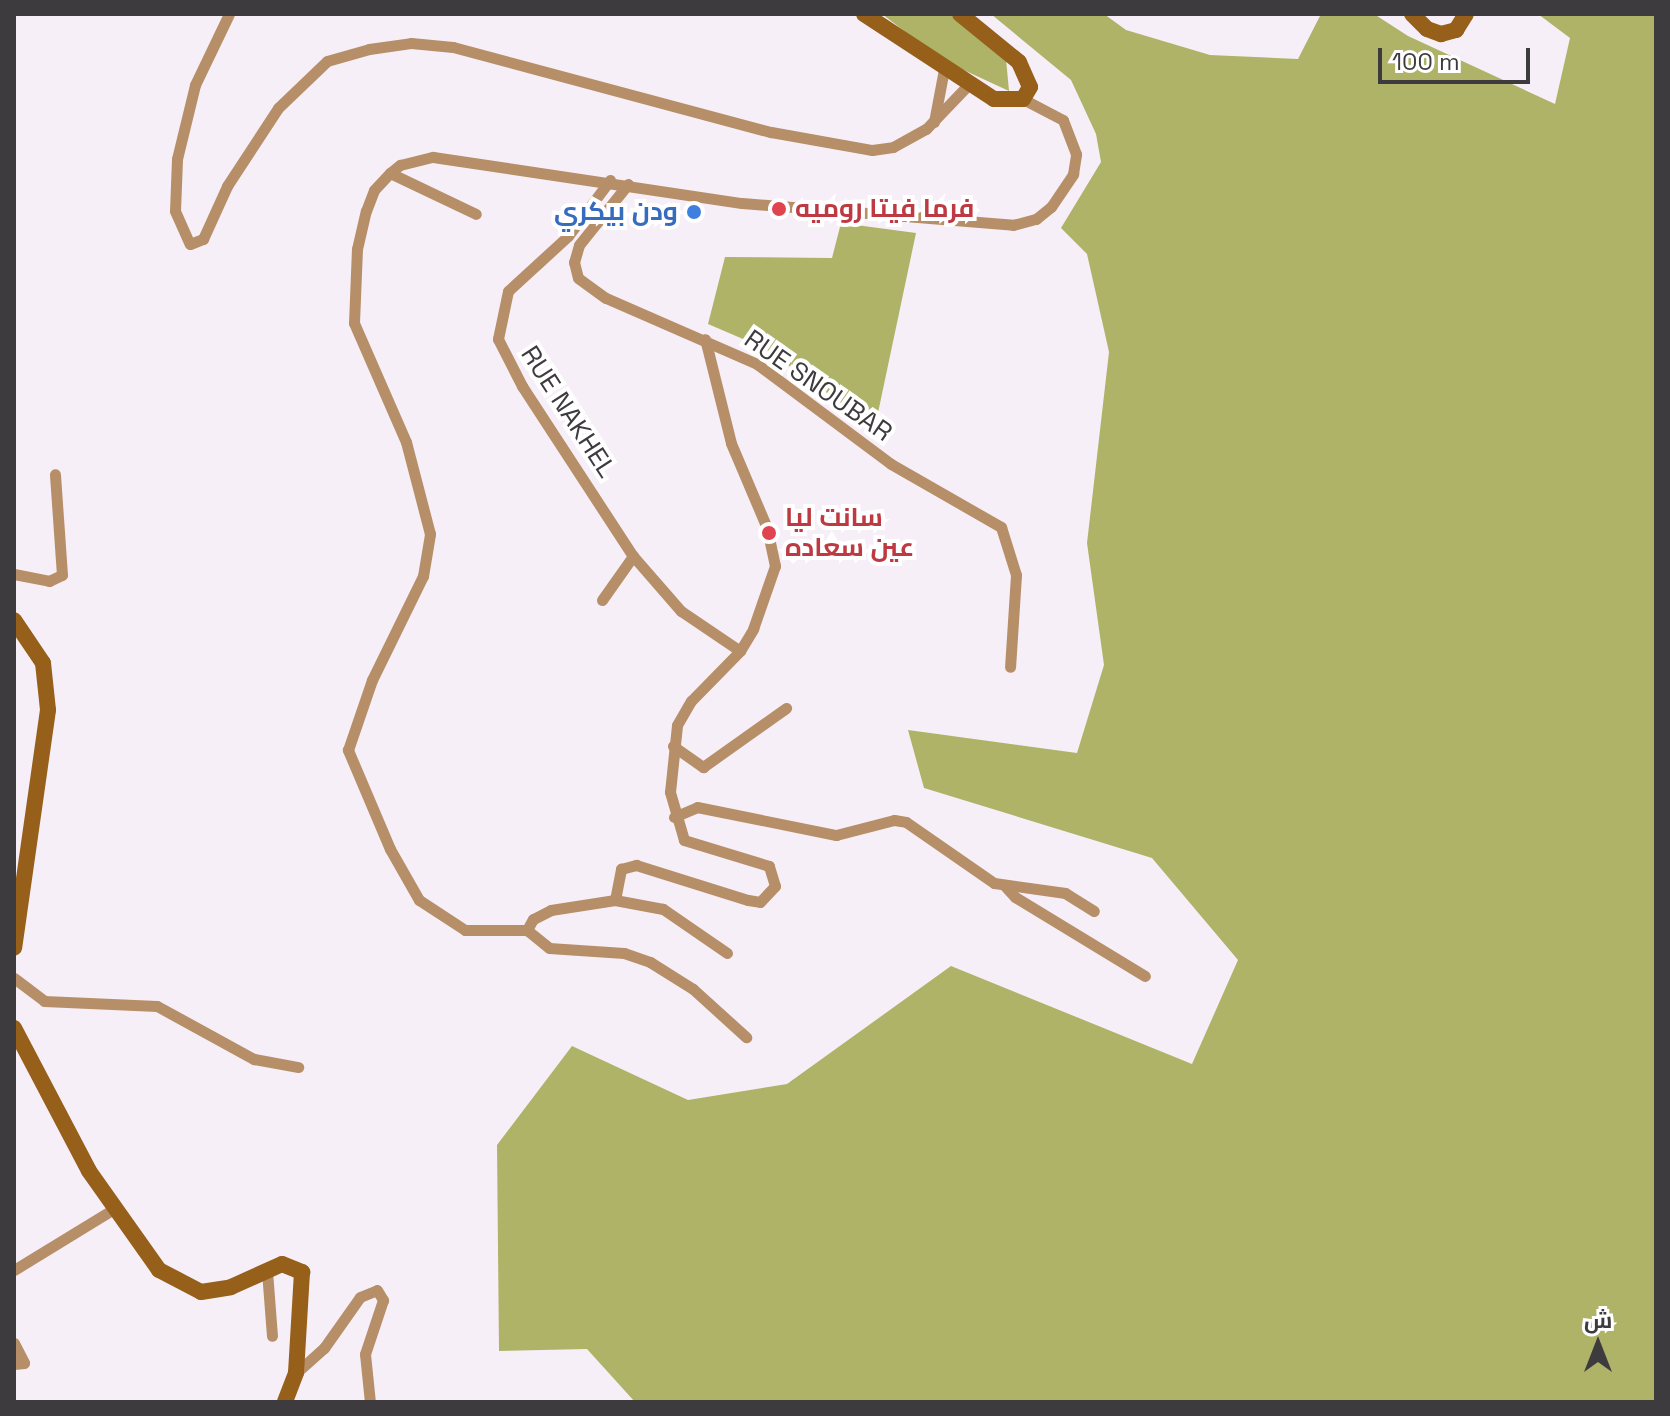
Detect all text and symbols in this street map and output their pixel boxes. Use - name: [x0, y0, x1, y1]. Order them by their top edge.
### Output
- scale bar: [1382, 32, 1534, 82]
- text: 100 m: [1392, 46, 1460, 77]
- place label: فرما فيتا روميه: [795, 193, 974, 225]
- place label: ودن بيكري: [554, 196, 678, 228]
- marker: فرما فيتا روميه: [770, 200, 788, 218]
- marker: ودن بيكري: [685, 203, 703, 221]
- street label: RUE SNOUBAR: [738, 324, 898, 448]
- street label: RUE NAKHEL: [514, 340, 622, 484]
- place label: سانت ليا عين سعاده: [785, 502, 914, 564]
- marker: سانت ليا عين سعاده: [760, 524, 778, 542]
- north arrow: [1558, 1304, 1638, 1384]
- text: ش: [1584, 1306, 1612, 1334]

